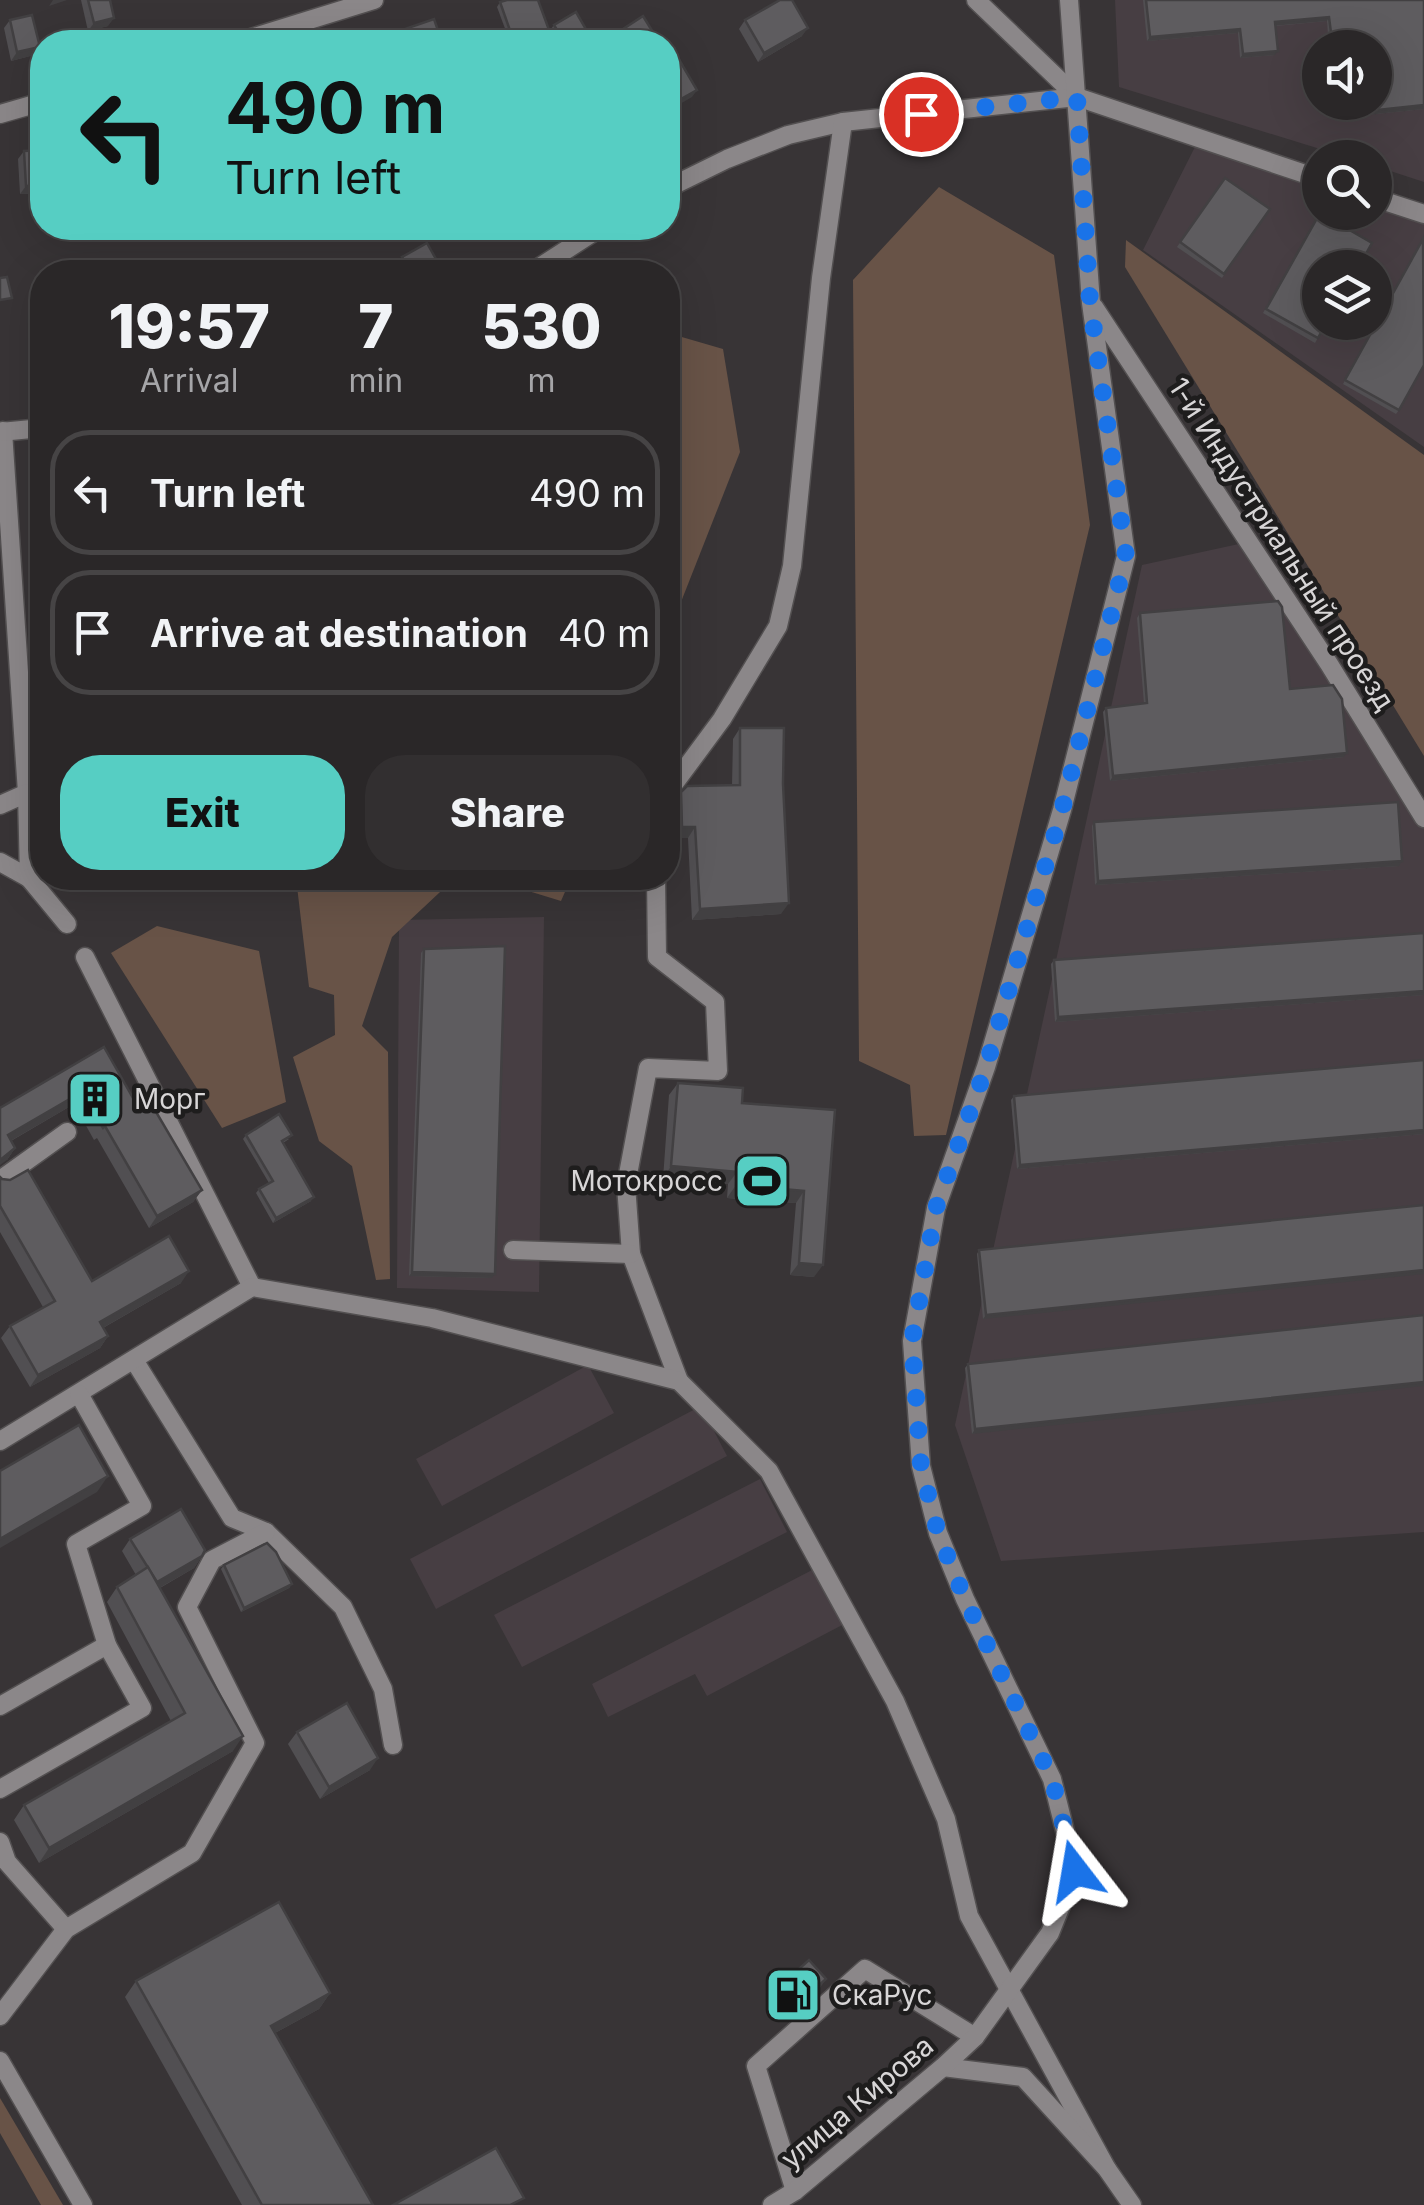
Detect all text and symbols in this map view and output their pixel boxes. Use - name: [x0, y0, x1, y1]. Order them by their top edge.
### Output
- map controls: [1302, 30, 1392, 340]
- button: sound: [1302, 30, 1392, 120]
- text: 490 m: [225, 65, 445, 150]
- icon: left: [60, 70, 190, 200]
- pin: [879, 72, 964, 157]
- icon: arrive: [894, 87, 949, 142]
- button: search: [1302, 140, 1392, 230]
- text: Turn left: [225, 150, 401, 205]
- button: layers: [1302, 250, 1392, 340]
- text: 19:57: [108, 290, 270, 362]
- text: 7: [358, 290, 393, 362]
- text: 530: [482, 290, 602, 362]
- text: Arrival: [140, 361, 238, 400]
- text: min: [349, 361, 403, 400]
- text: m: [528, 361, 556, 400]
- street label: 1-й Индустриальный проезд: [1162, 371, 1402, 717]
- icon: left: [65, 465, 120, 520]
- text: Turn left: [150, 470, 305, 516]
- text: 490 m: [529, 470, 645, 516]
- icon: arrive: [65, 605, 120, 660]
- text: Arrive at destination: [150, 610, 528, 656]
- text: 40 m: [558, 610, 650, 656]
- button: Exit: [60, 755, 345, 870]
- button: Share: [365, 755, 650, 870]
- building icon: Морг: [65, 1069, 125, 1129]
- place label: Морг: [134, 1082, 205, 1116]
- sports icon: Мотокросс: [732, 1151, 792, 1211]
- place label: Мотокросс: [570, 1164, 723, 1198]
- position arrow: [1023, 1819, 1127, 1923]
- fuel station icon: СкаРус: [763, 1965, 823, 2025]
- place label: СкаРус: [832, 1978, 932, 2012]
- street label: улица Кирова: [774, 2028, 940, 2176]

